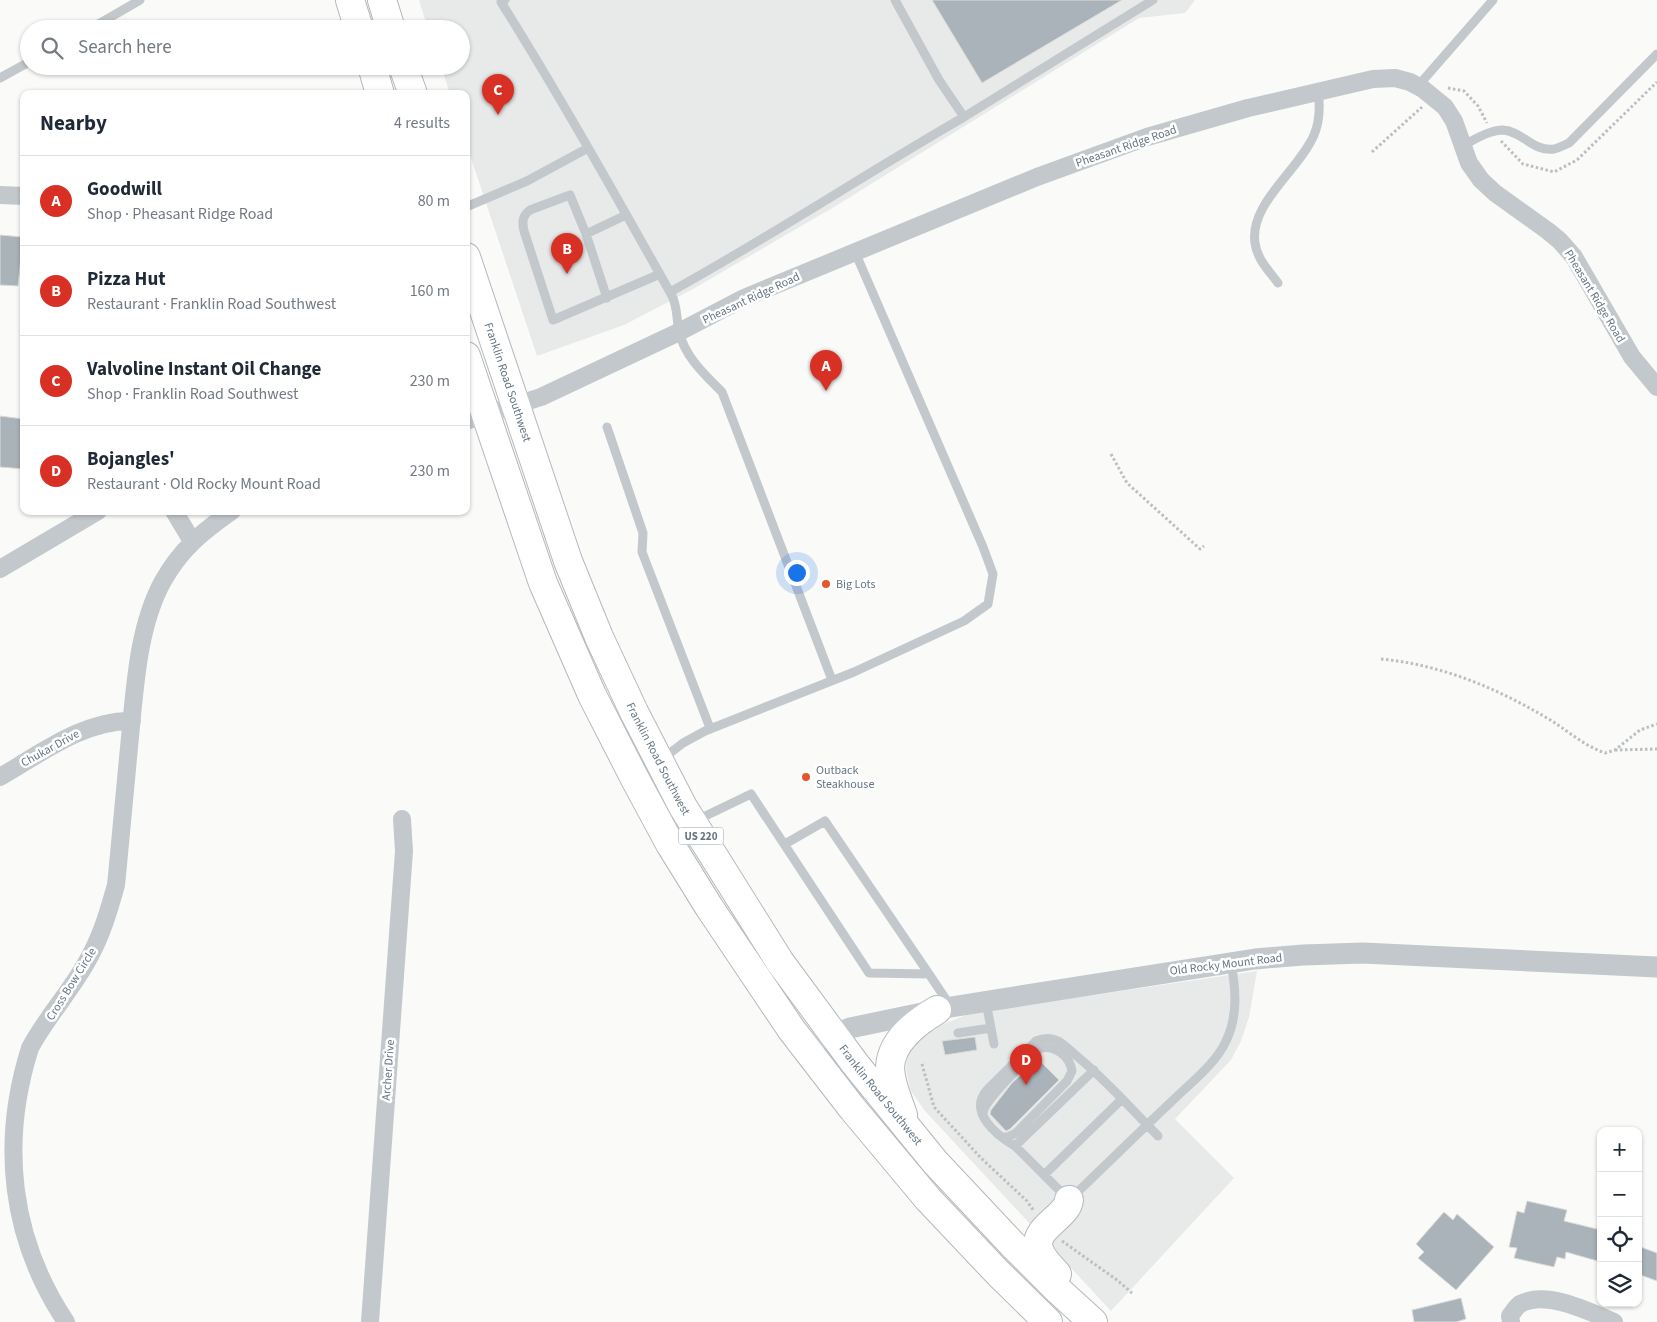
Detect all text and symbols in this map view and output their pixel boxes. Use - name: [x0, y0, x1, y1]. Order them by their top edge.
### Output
- search box: [20, 20, 470, 75]
- icon: search: [38, 34, 66, 62]
- text: Search here: [78, 34, 172, 61]
- pin: C: [482, 74, 514, 115]
- text: Nearby: [40, 108, 107, 138]
- text: 4 results: [394, 112, 450, 134]
- street label: Pheasant Ridge Road: [1073, 121, 1179, 172]
- text: Goodwill: [87, 176, 162, 203]
- text: A: [51, 190, 61, 212]
- text: 80 m: [418, 190, 450, 212]
- text: Shop · Pheasant Ridge Road: [87, 203, 273, 225]
- pin: B: [551, 233, 583, 274]
- street label: Pheasant Ridge Road: [1560, 247, 1629, 346]
- text: Pizza Hut: [87, 266, 165, 293]
- street label: Pheasant Ridge Road: [700, 268, 803, 328]
- text: B: [51, 280, 61, 302]
- text: 160 m: [410, 280, 450, 302]
- text: Restaurant · Franklin Road Southwest: [87, 293, 336, 315]
- street label: Franklin Road Southwest: [480, 320, 535, 444]
- pin: A: [810, 350, 842, 391]
- text: Valvoline Instant Oil Change: [87, 356, 321, 383]
- text: C: [51, 370, 61, 392]
- text: 230 m: [410, 370, 450, 392]
- text: Shop · Franklin Road Southwest: [87, 383, 298, 405]
- text: Bojangles': [87, 446, 175, 473]
- text: D: [51, 460, 61, 482]
- text: 230 m: [410, 460, 450, 482]
- text: Restaurant · Old Rocky Mount Road: [87, 473, 321, 495]
- your location: [784, 560, 810, 586]
- place label: Big Lots: [836, 576, 875, 593]
- marker: Big Lots: [820, 578, 832, 590]
- street label: Franklin Road Southwest: [622, 700, 694, 819]
- street label: Chukar Drive: [18, 725, 83, 771]
- place label: Outback Steakhouse: [816, 762, 874, 793]
- marker: Outback Steakhouse: [800, 771, 812, 783]
- road number: US 220: [678, 828, 724, 844]
- street label: Cross Bow Circle: [42, 945, 101, 1024]
- street label: Old Rocky Mount Road: [1169, 949, 1283, 980]
- street label: Archer Drive: [378, 1039, 399, 1101]
- street label: Franklin Road Southwest: [835, 1041, 926, 1149]
- pin: D: [1010, 1044, 1042, 1085]
- map controls: [1597, 1127, 1642, 1307]
- button: +: [1597, 1127, 1642, 1172]
- button: −: [1597, 1172, 1642, 1217]
- button: locate: [1597, 1217, 1642, 1262]
- button: layers: [1597, 1262, 1642, 1307]

